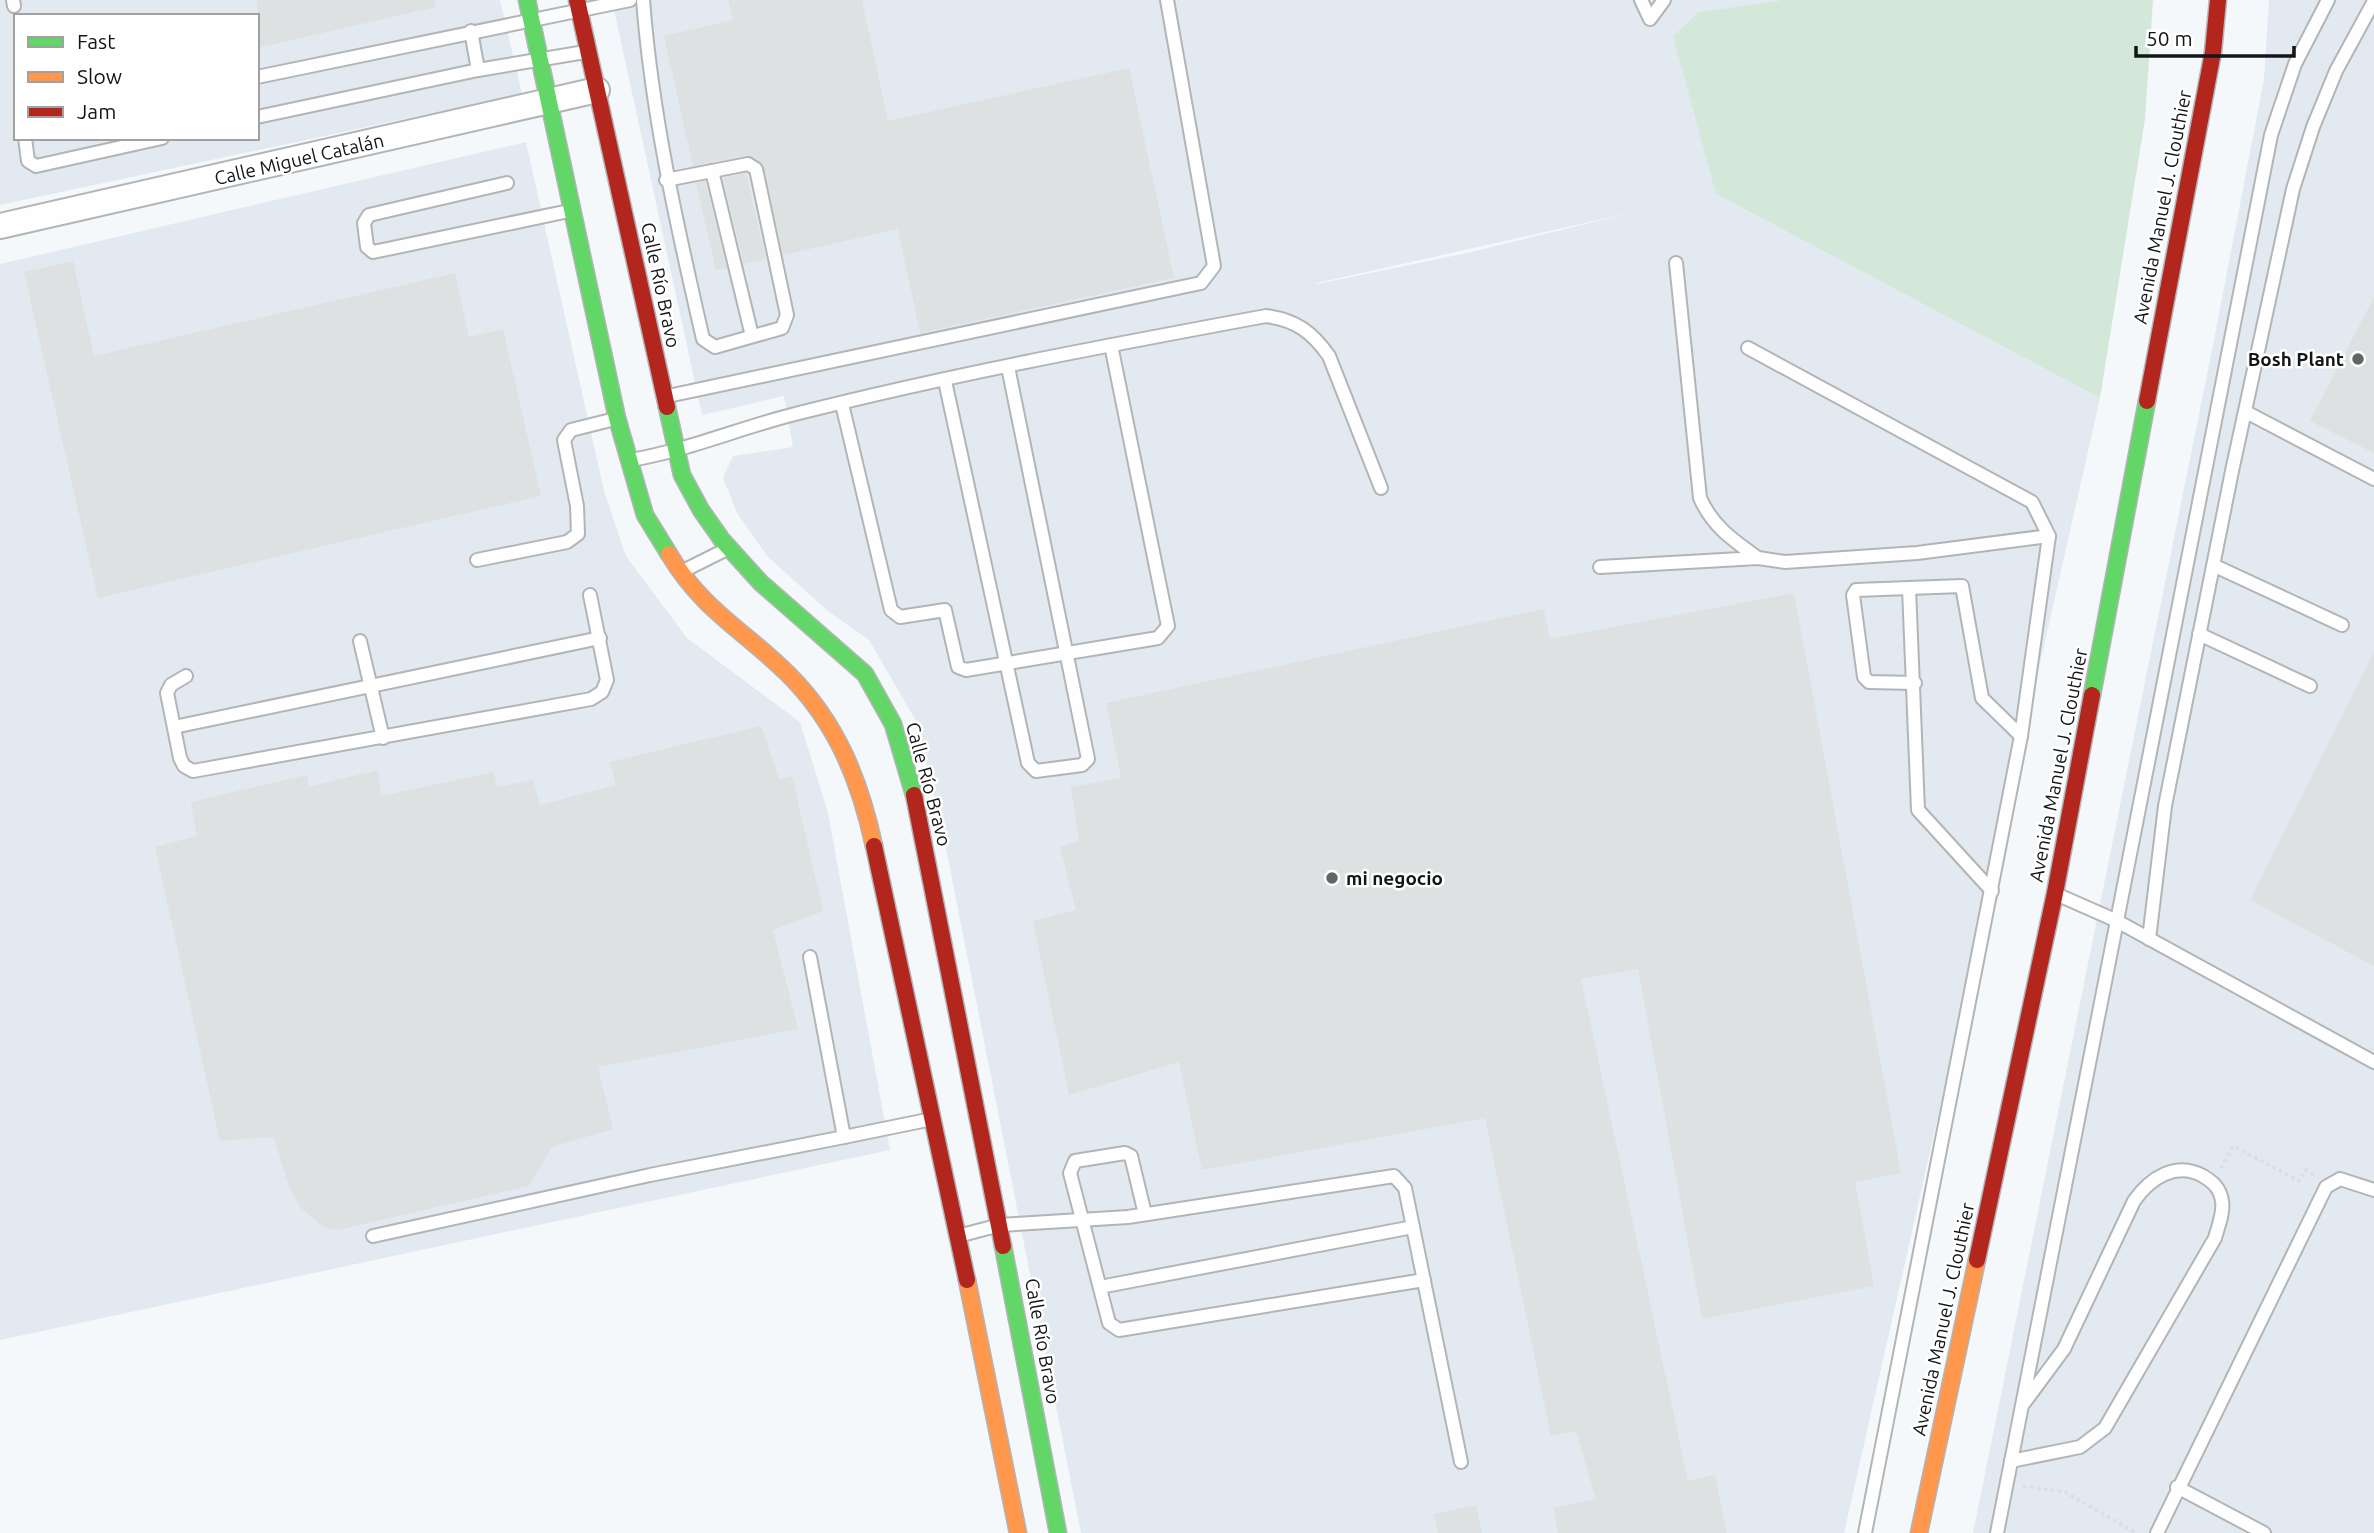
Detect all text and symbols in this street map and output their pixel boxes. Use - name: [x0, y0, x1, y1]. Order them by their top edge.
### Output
- legend: [14, 14, 259, 140]
- scale bar: [2136, 14, 2294, 58]
- text: 50 m: [2146, 26, 2193, 50]
- text: Fast: [77, 29, 115, 53]
- text: Slow: [77, 64, 122, 88]
- street label: Avenida Manuel J. Clouthier: [2129, 88, 2195, 326]
- text: Jam: [77, 99, 116, 123]
- street label: Calle Miguel Catalán: [212, 129, 386, 189]
- street label: Calle Río Bravo: [637, 220, 685, 350]
- place label: Bosh Plant: [2248, 348, 2344, 370]
- marker: Bosh Plant: [2350, 351, 2366, 367]
- street label: Avenida Manuel J. Clouthier: [2025, 646, 2091, 884]
- street label: Calle Río Bravo: [902, 720, 956, 848]
- place label: mi negocio: [1346, 867, 1443, 889]
- marker: mi negocio: [1324, 870, 1340, 886]
- street label: Avenida Manuel J. Clouthier: [1908, 1200, 1978, 1438]
- street label: Calle Río Bravo: [1021, 1276, 1065, 1406]

